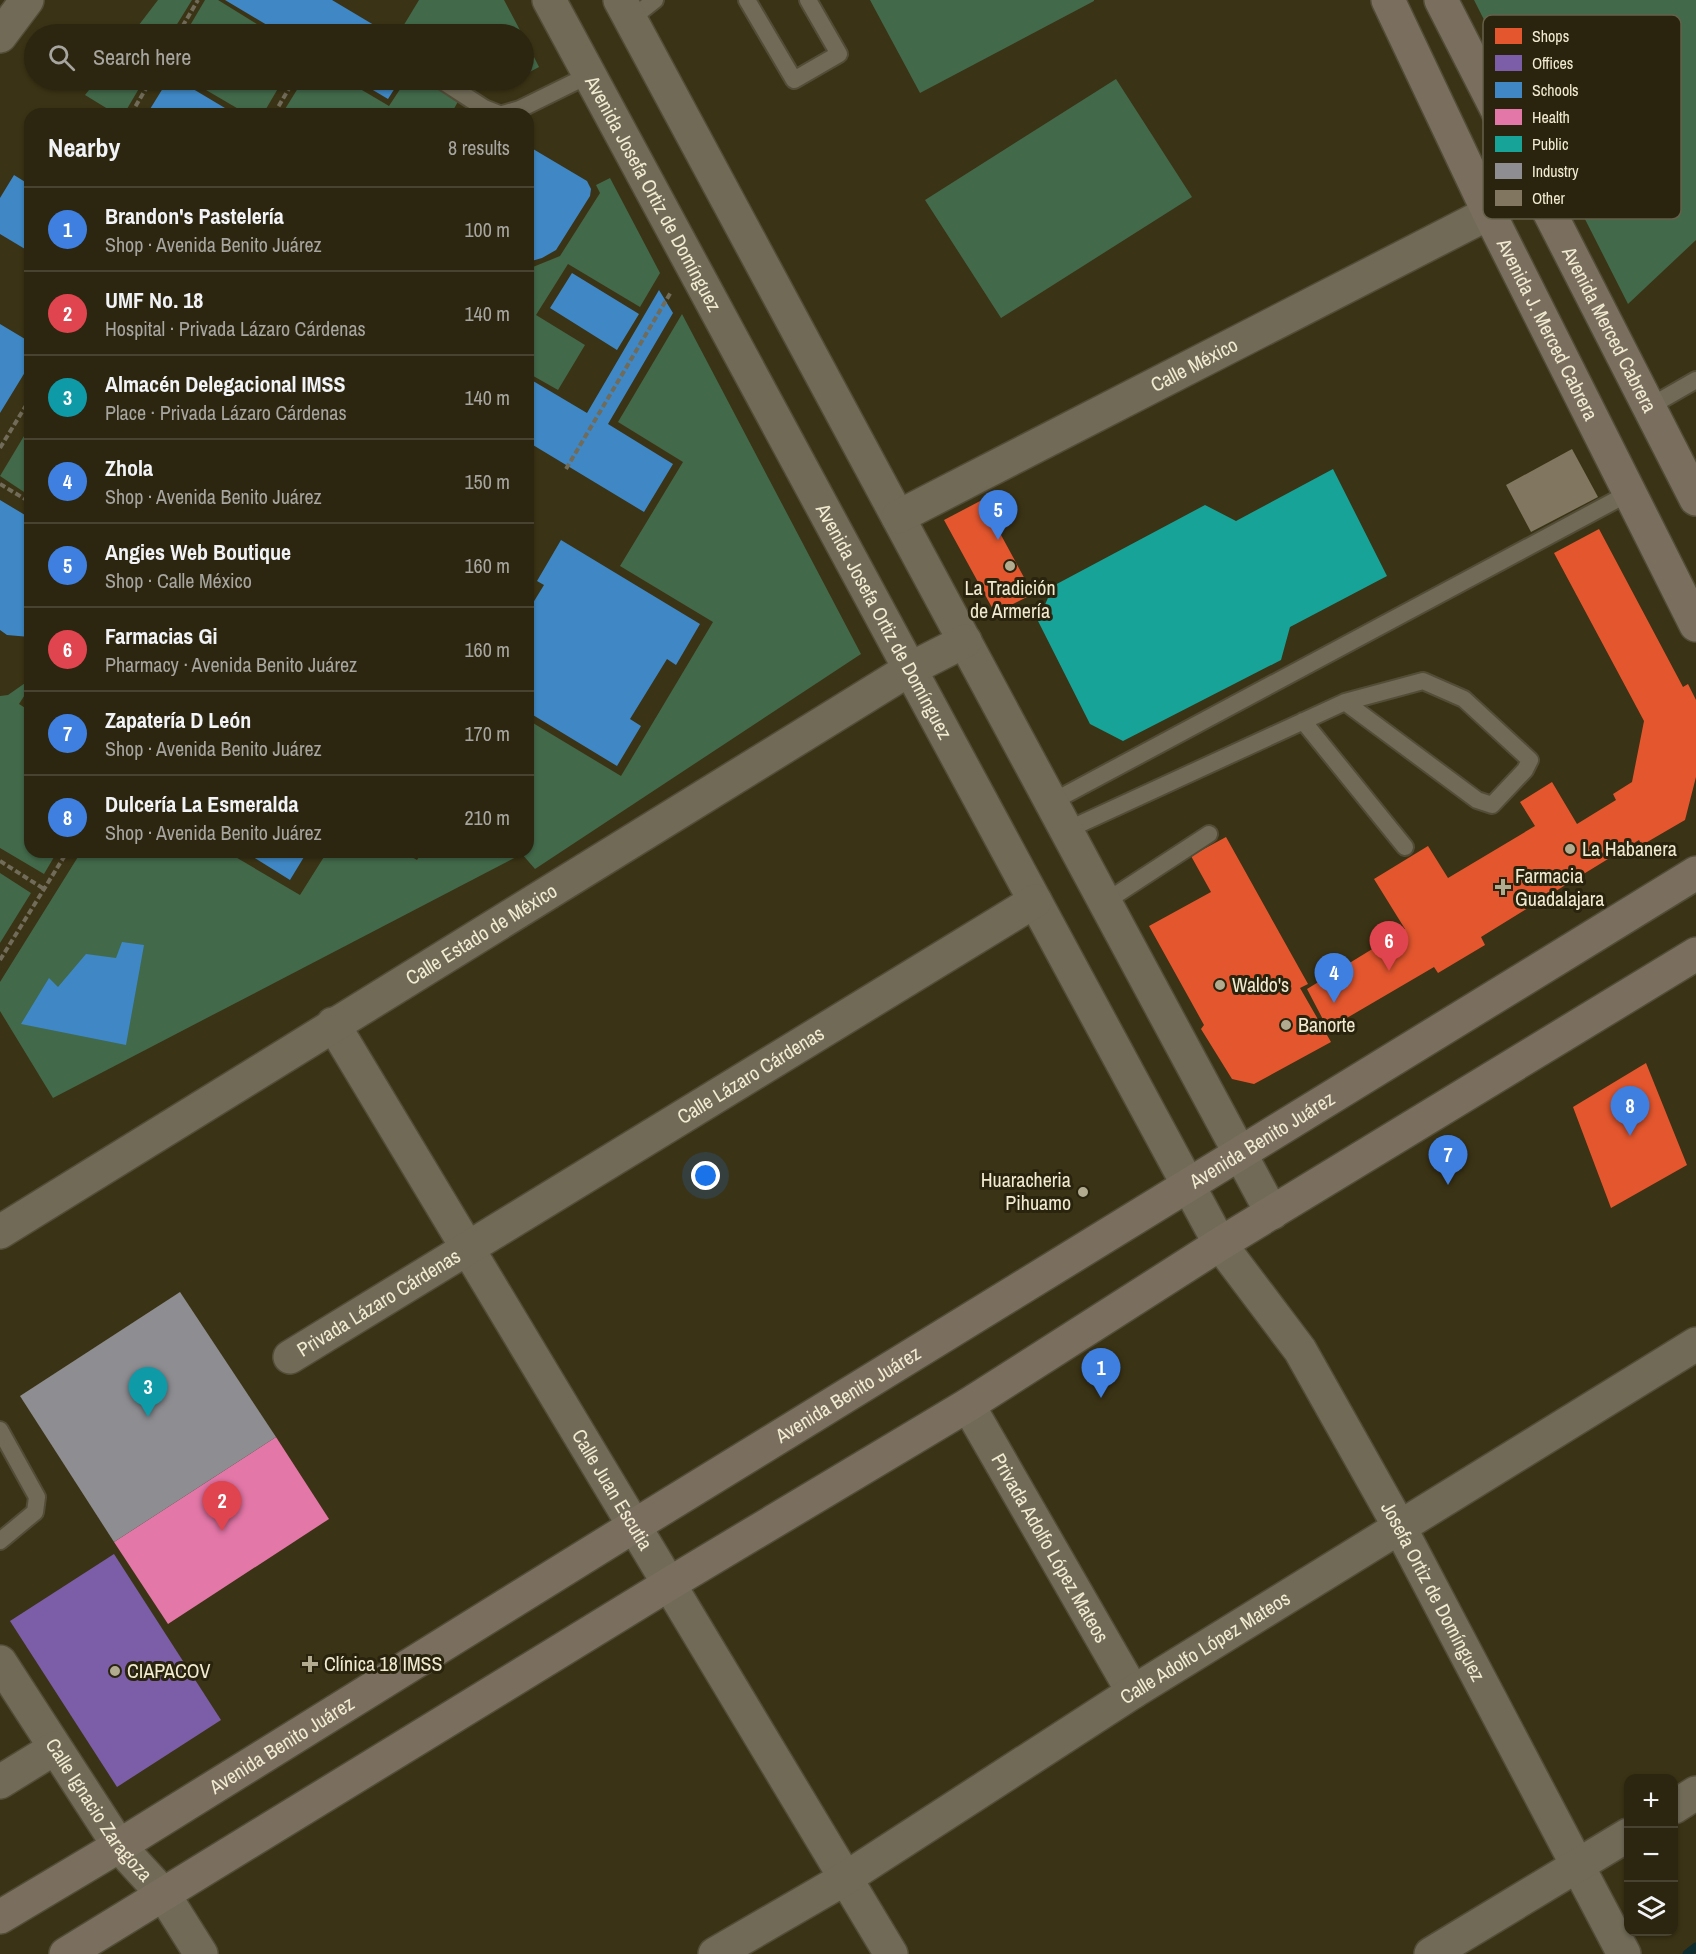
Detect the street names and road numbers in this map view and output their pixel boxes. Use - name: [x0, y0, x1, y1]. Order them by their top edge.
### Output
- street label: Avenida Josefa Ortiz de Domínguez: [579, 70, 728, 316]
- street label: Avenida J. Merced Cabrera: [1490, 233, 1605, 425]
- street label: Avenida Merced Cabrera: [1556, 241, 1663, 417]
- street label: Calle México: [1146, 331, 1242, 398]
- street label: Avenida Josefa Ortiz de Domínguez: [810, 498, 959, 744]
- street label: Calle Estado de México: [400, 877, 562, 991]
- street label: Calle Lázaro Cárdenas: [672, 1019, 829, 1130]
- street label: Avenida Benito Juárez: [1183, 1085, 1339, 1195]
- street label: Privada Lázaro Cárdenas: [292, 1242, 465, 1363]
- street label: Avenida Benito Juárez: [769, 1339, 925, 1449]
- street label: Calle Juan Escutia: [566, 1424, 660, 1555]
- street label: Privada Adolfo López Mateos: [986, 1448, 1116, 1647]
- street label: Josefa Ortiz de Domínguez: [1375, 1496, 1492, 1686]
- street label: Calle Adolfo López Mateos: [1114, 1584, 1295, 1710]
- street label: Avenida Benito Juárez: [203, 1689, 359, 1800]
- street label: Calle Ignacio Zaragoza: [40, 1733, 159, 1887]

